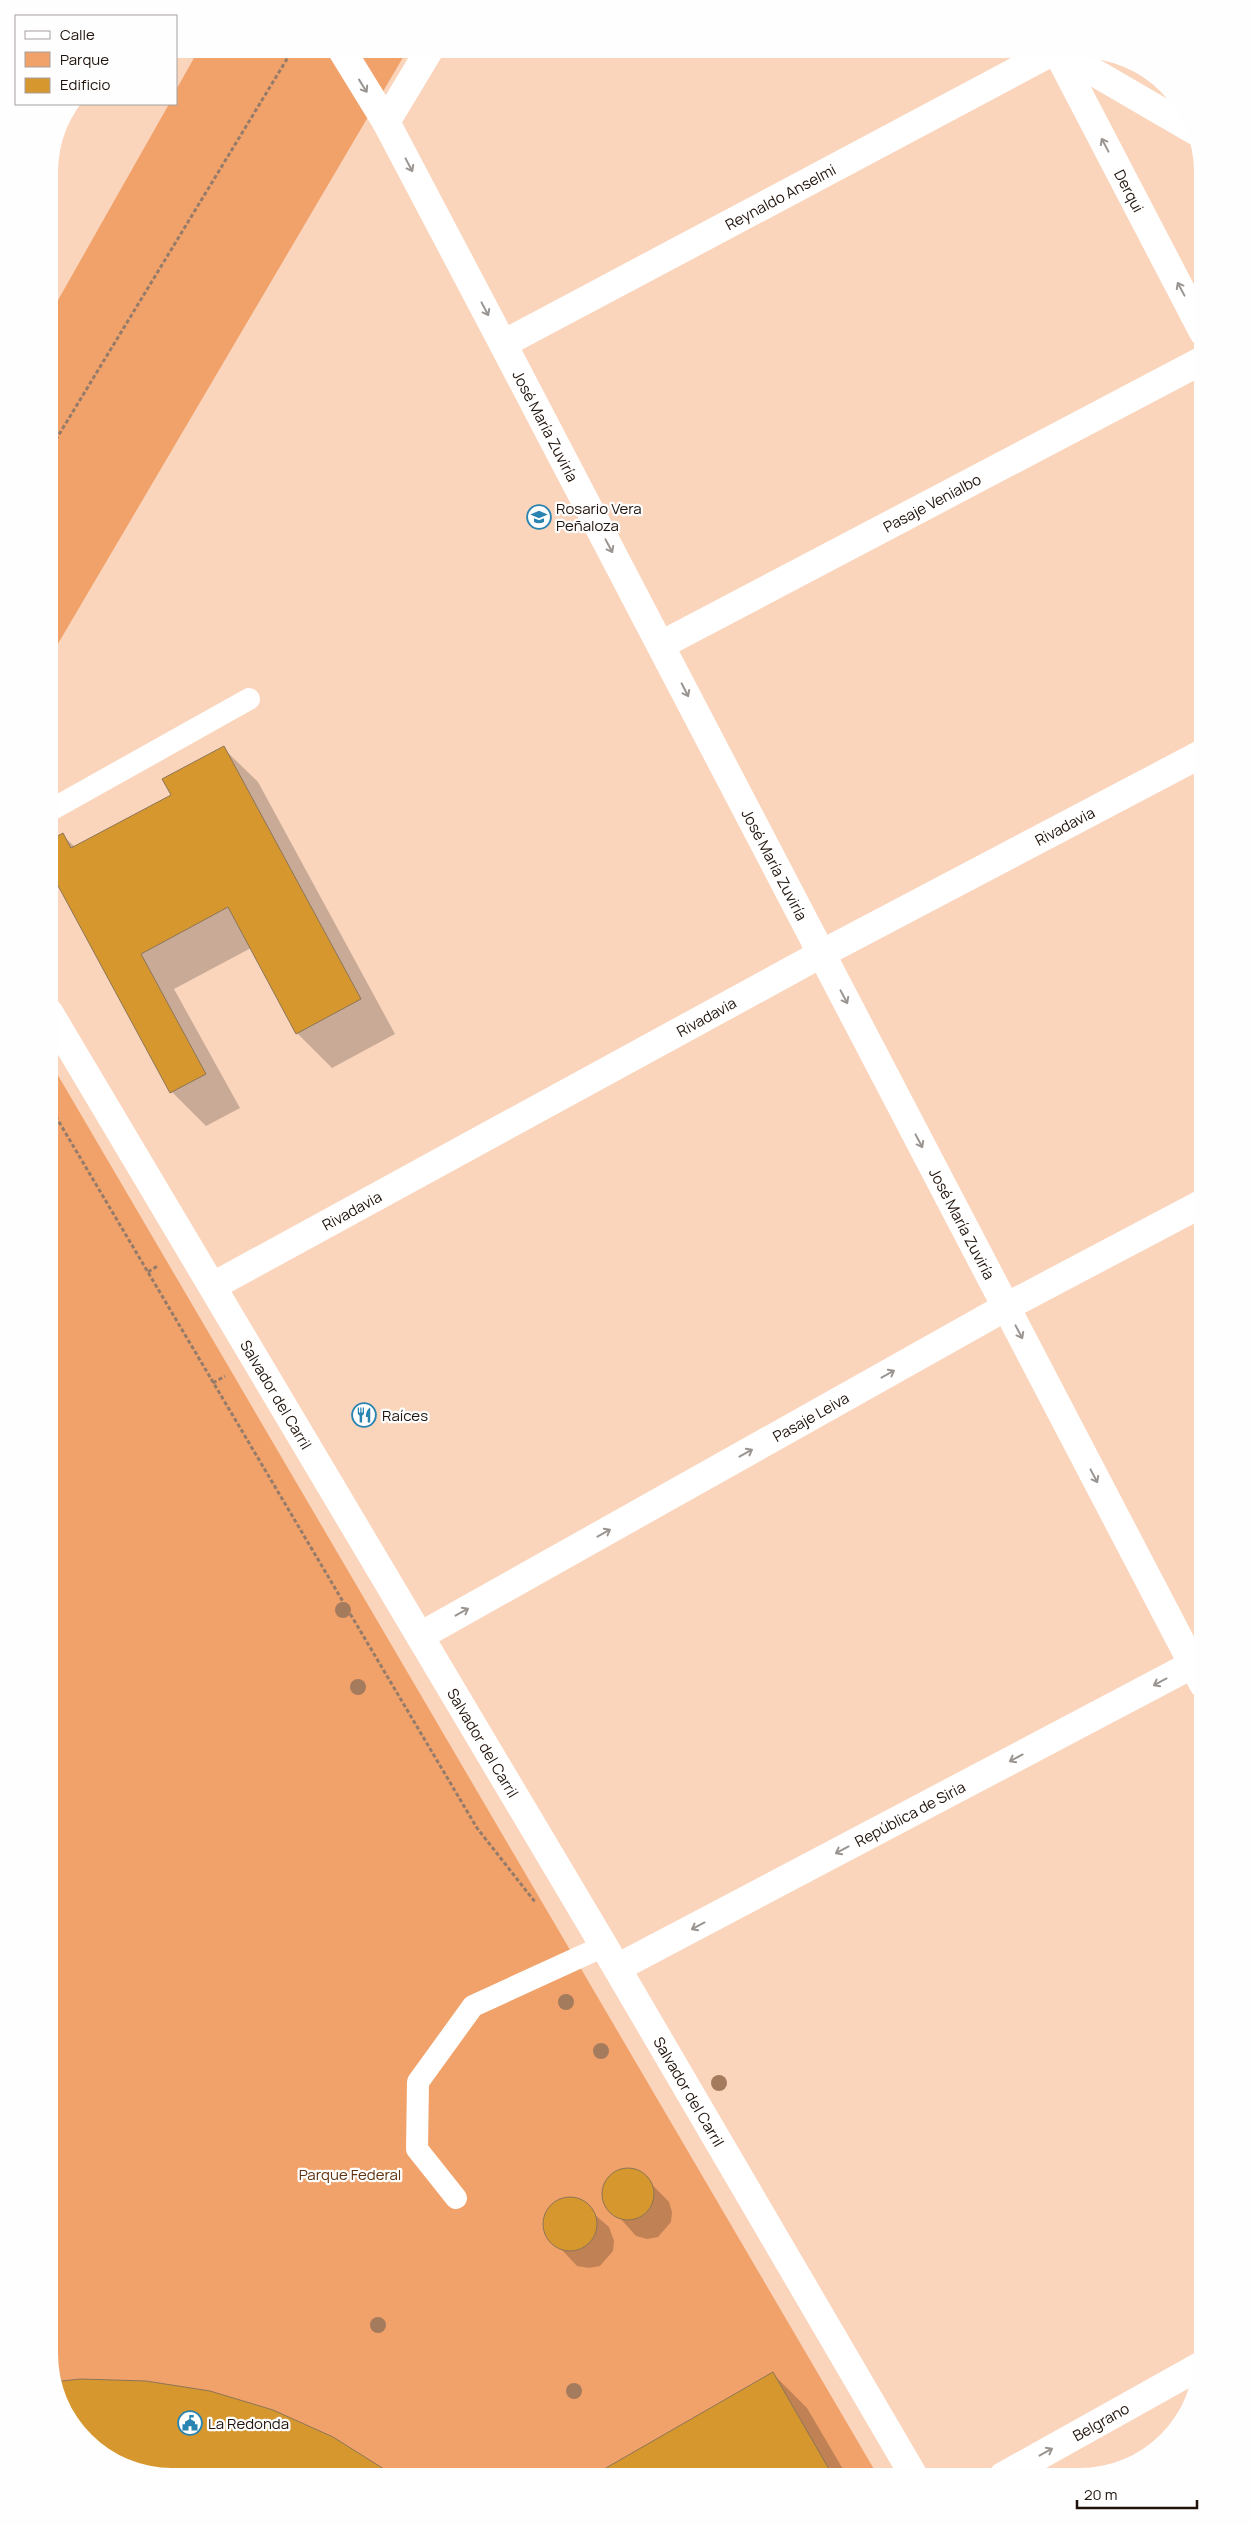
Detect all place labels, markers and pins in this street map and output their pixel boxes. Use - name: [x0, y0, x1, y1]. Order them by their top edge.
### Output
- place label: Rosario Vera Peñaloza: [556, 498, 642, 536]
- school or university icon: Rosario Vera Peñaloza: [526, 504, 552, 530]
- restaurant icon: Raíces: [351, 1402, 377, 1428]
- place label: Raíces: [382, 1405, 428, 1426]
- public building icon: La Redonda: [177, 2410, 203, 2436]
- place label: La Redonda: [208, 2413, 289, 2434]

